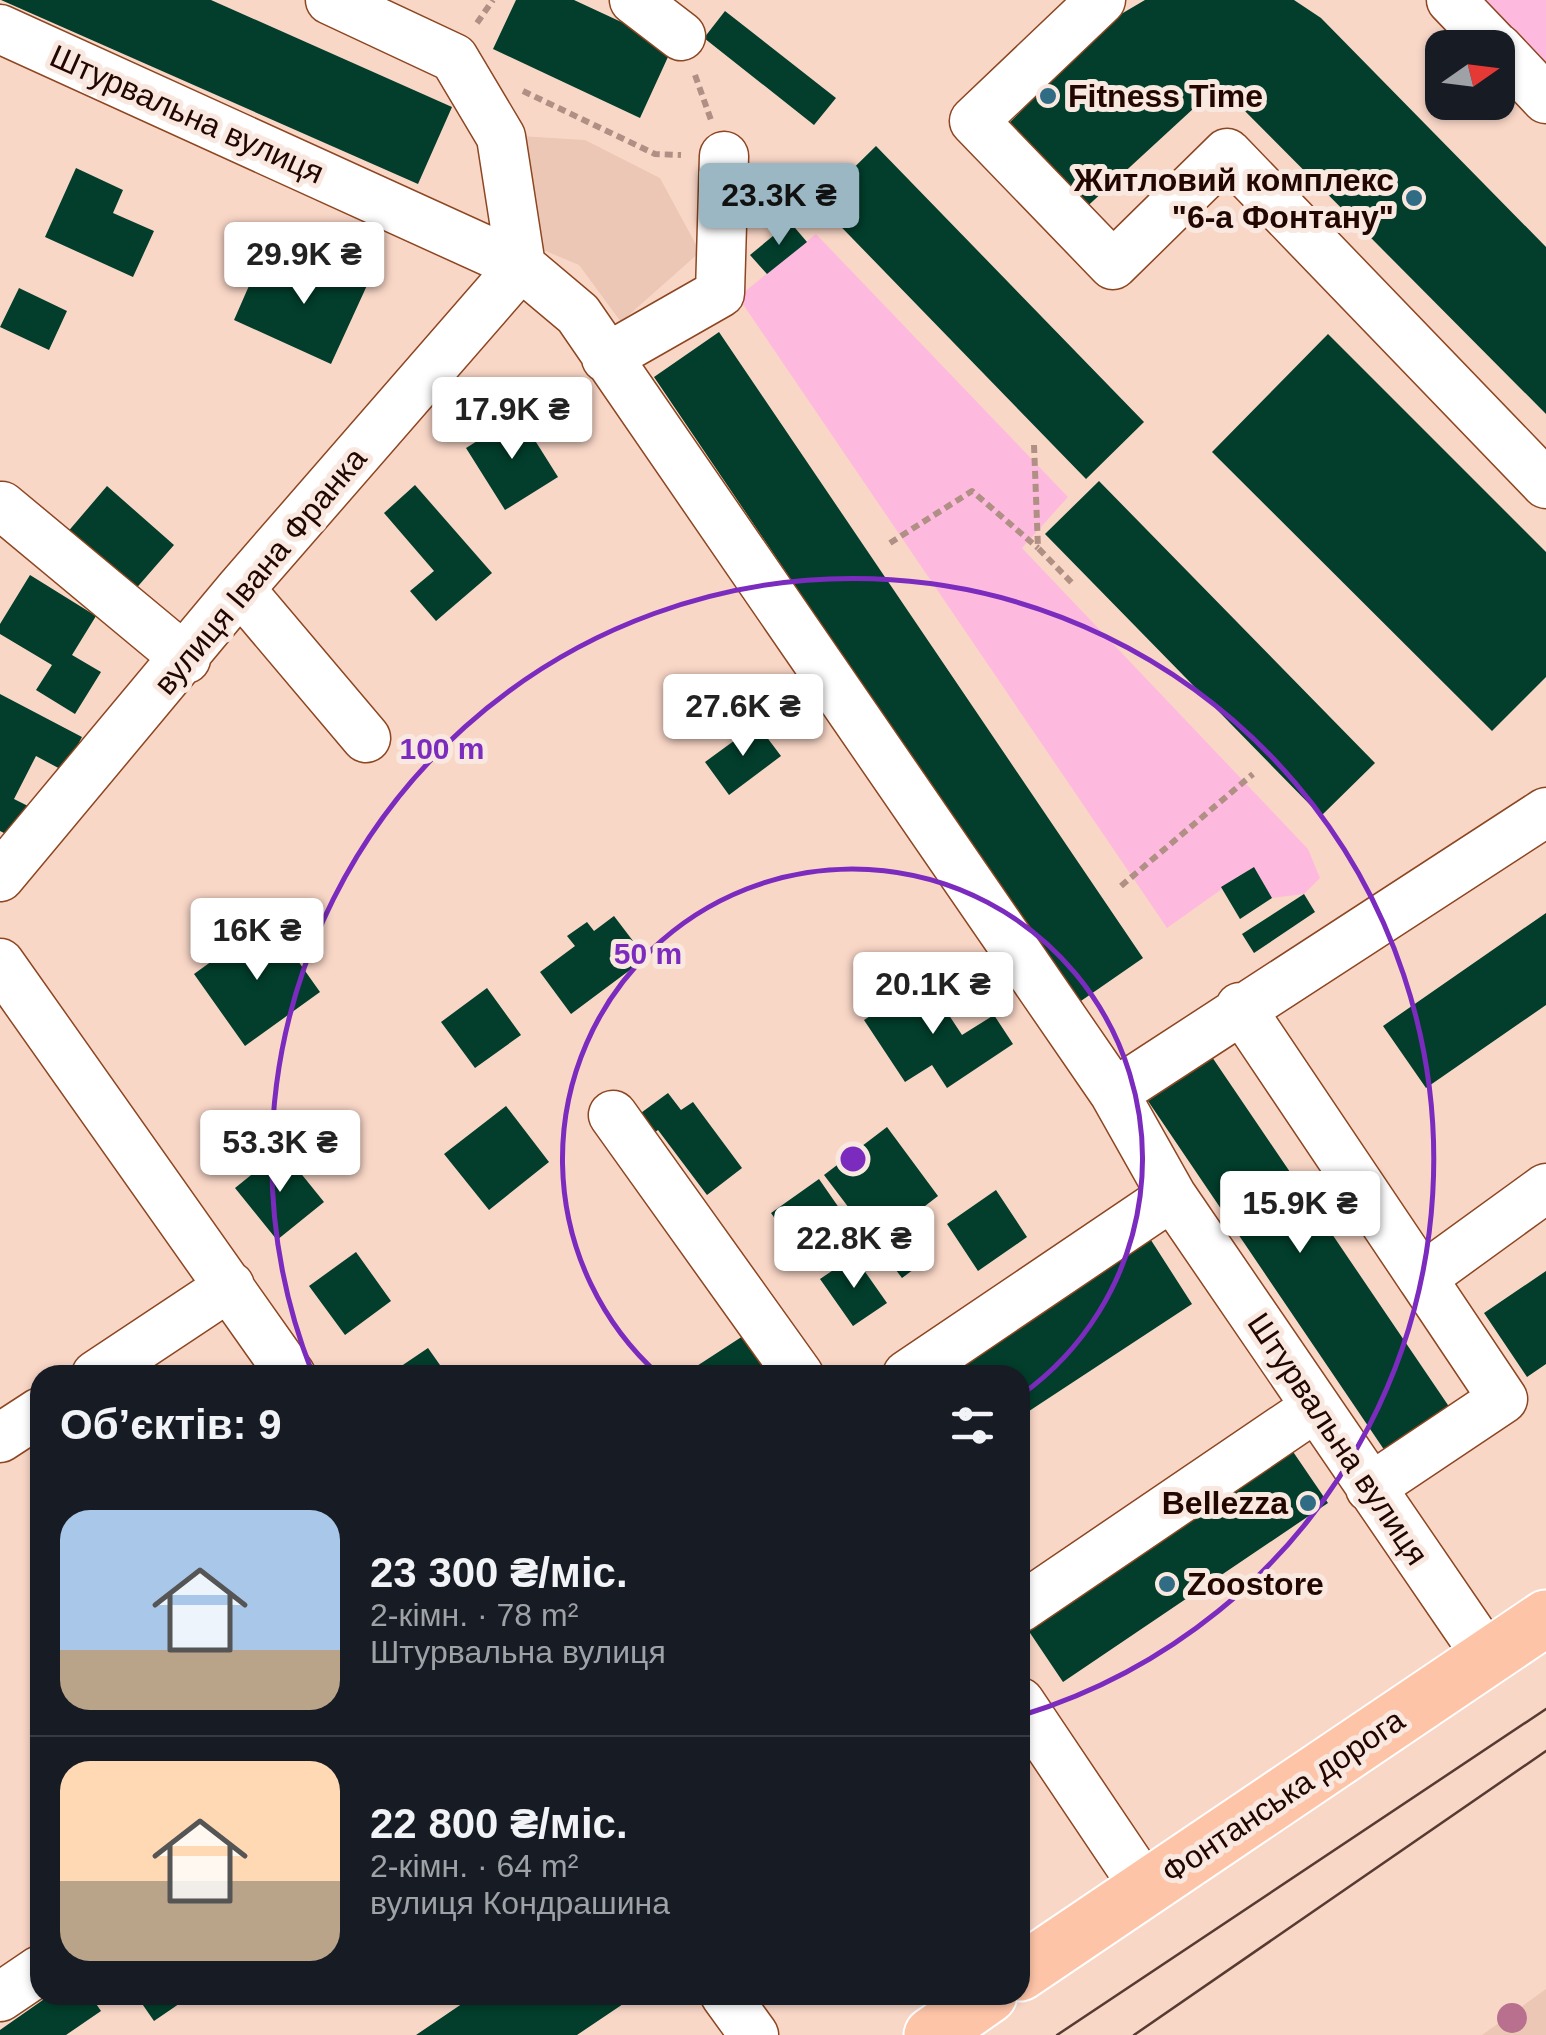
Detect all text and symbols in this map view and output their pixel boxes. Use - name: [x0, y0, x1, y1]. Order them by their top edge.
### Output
- north arrow: [1425, 30, 1515, 120]
- map controls: [1425, 30, 1515, 120]
- street label: Штурвальна вулиця: [45, 37, 329, 191]
- place label: Fitness Time: [1068, 78, 1263, 114]
- marker: Fitness Time: [1037, 85, 1059, 107]
- place label: Житловий комплекс "6-а Фонтану": [1073, 162, 1394, 235]
- pin: 23.3K ₴: [687, 163, 871, 248]
- text: 23.3K ₴: [721, 177, 837, 213]
- marker: Житловий комплекс "6-а Фонтану": [1403, 187, 1425, 209]
- pin: 29.9K ₴: [212, 222, 396, 307]
- text: 29.9K ₴: [246, 236, 362, 272]
- pin: 17.9K ₴: [420, 377, 604, 462]
- text: 17.9K ₴: [454, 391, 570, 427]
- street label: вулиця Івана Франка: [146, 440, 374, 701]
- pin: 27.6K ₴: [651, 674, 835, 759]
- text: 27.6K ₴: [685, 688, 801, 724]
- text: 100 m: [399, 732, 485, 765]
- pin: 16K ₴: [187, 898, 327, 983]
- text: 16K ₴: [213, 912, 301, 948]
- text: 50 m: [614, 937, 682, 970]
- pin: 20.1K ₴: [841, 952, 1025, 1037]
- text: 20.1K ₴: [875, 966, 991, 1002]
- pin: 53.3K ₴: [188, 1110, 372, 1195]
- text: 53.3K ₴: [222, 1124, 338, 1160]
- centre of rings: [835, 1141, 871, 1177]
- pin: 15.9K ₴: [1208, 1171, 1392, 1256]
- text: 15.9K ₴: [1242, 1185, 1358, 1221]
- pin: 22.8K ₴: [762, 1206, 946, 1291]
- text: 22.8K ₴: [796, 1220, 912, 1256]
- street label: Штурвальна вулиця: [1240, 1306, 1436, 1572]
- icon: filters: [945, 1398, 1000, 1453]
- text: Об’єктів: 9: [60, 1401, 282, 1448]
- place label: Bellezza: [1162, 1485, 1288, 1521]
- marker: Bellezza: [1297, 1492, 1319, 1514]
- text: 23 300 ₴/міс.: [370, 1549, 628, 1596]
- icon: home: [140, 1550, 260, 1670]
- place label: Zoostore: [1187, 1566, 1324, 1602]
- marker: Zoostore: [1156, 1573, 1178, 1595]
- text: 2-кімн. · 78 m²: [370, 1597, 578, 1633]
- text: Штурвальна вулиця: [370, 1634, 666, 1670]
- street label: Фонтанська дорога: [1155, 1701, 1411, 1890]
- text: 22 800 ₴/міс.: [370, 1800, 628, 1847]
- icon: home: [140, 1801, 260, 1921]
- text: 2-кімн. · 64 m²: [370, 1848, 578, 1884]
- text: вулиця Кондрашина: [370, 1885, 670, 1921]

